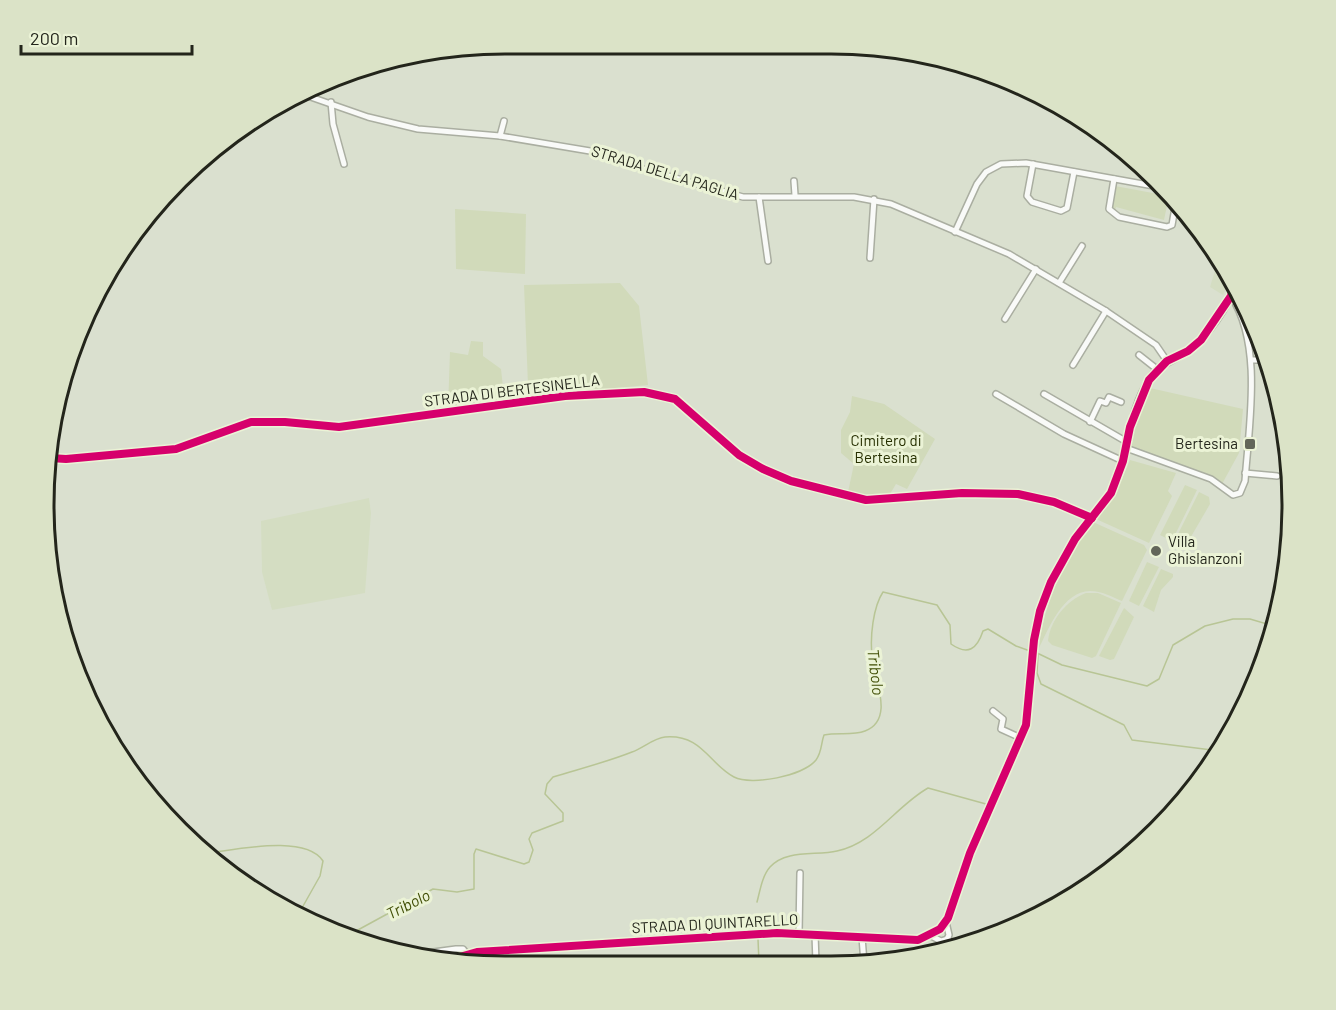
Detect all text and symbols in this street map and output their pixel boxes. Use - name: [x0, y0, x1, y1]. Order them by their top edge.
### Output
- scale bar: [21, 18, 192, 56]
- text: 200 m: [30, 27, 78, 49]
- street label: STRADA DELLA PAGLIA: [589, 141, 741, 203]
- street label: STRADA DI BERTESINELLA: [423, 370, 601, 410]
- park label: Cimitero di Bertesina: [851, 431, 921, 466]
- place label: Bertesina: [1175, 434, 1238, 452]
- marker: Bertesina: [1243, 437, 1257, 451]
- place label: Villa Ghislanzoni: [1168, 532, 1242, 567]
- marker: Villa Ghislanzoni: [1149, 544, 1163, 558]
- water label: Tribolo: [864, 648, 889, 696]
- water label: Tribolo: [383, 885, 433, 923]
- street label: STRADA DI QUINTARELLO: [631, 910, 799, 936]

